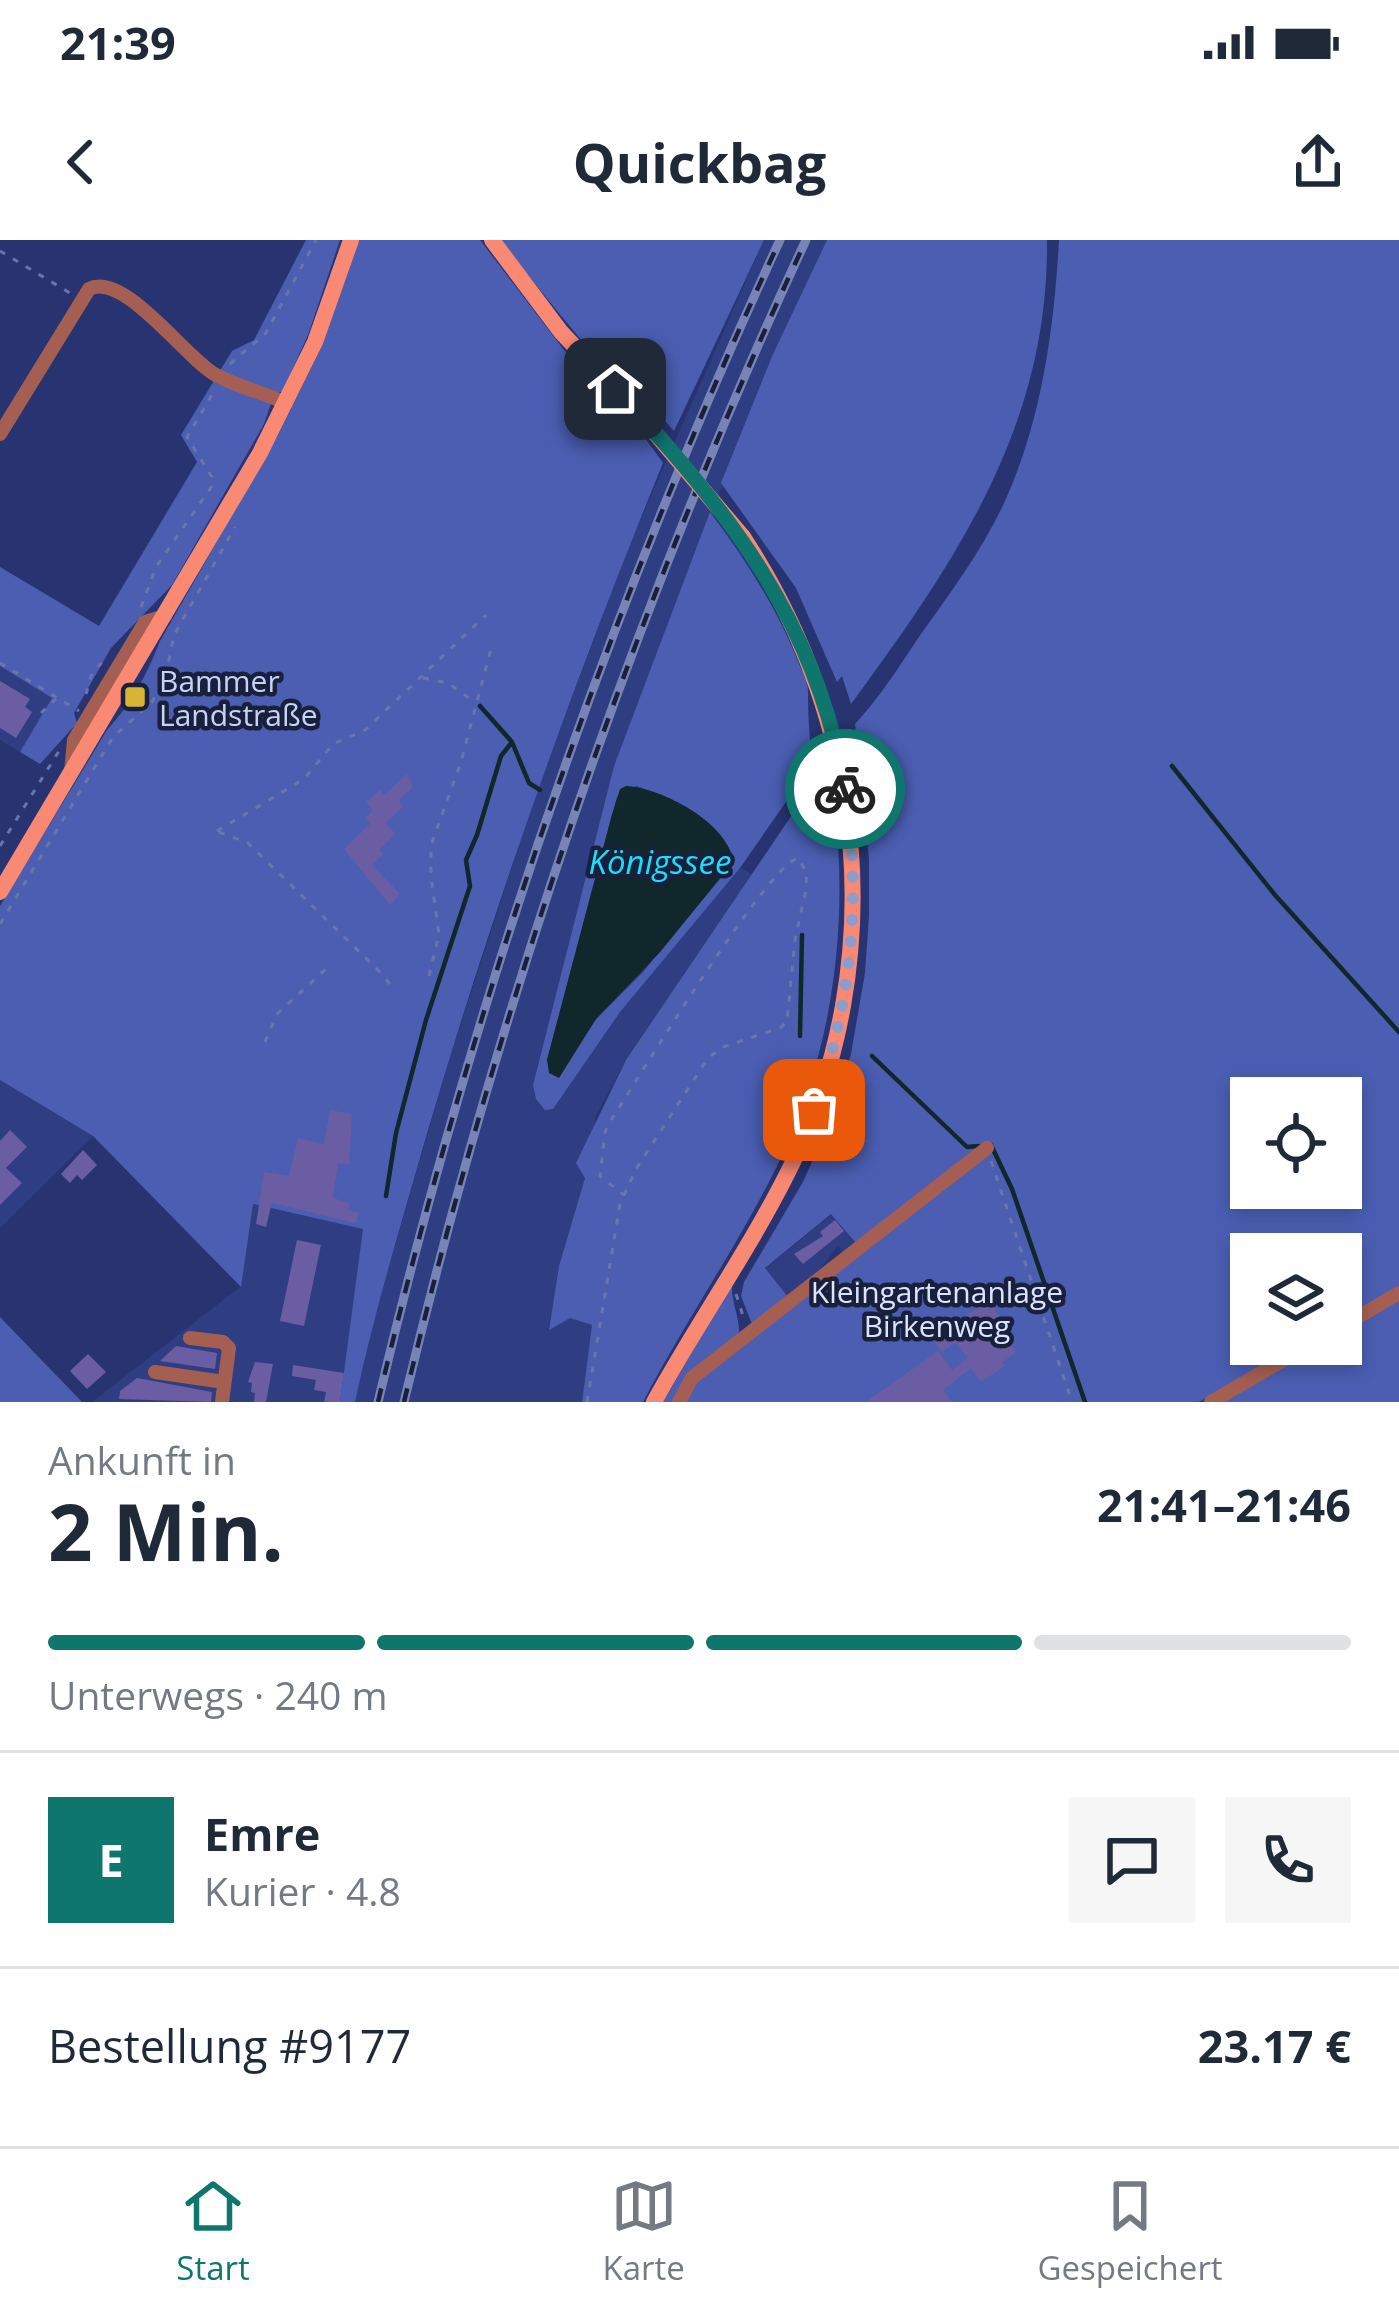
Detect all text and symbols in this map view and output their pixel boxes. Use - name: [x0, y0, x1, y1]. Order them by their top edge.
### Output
- text: 21:39: [60, 12, 176, 73]
- text: Quickbag: [573, 125, 826, 199]
- icon: back: [48, 129, 114, 195]
- icon: share: [1285, 129, 1351, 195]
- pin: [564, 338, 666, 440]
- icon: home: [582, 356, 648, 422]
- place label: Bammer Landstraße: [159, 660, 318, 735]
- marker: Bammer Landstraße: [122, 684, 148, 710]
- courier: [785, 729, 905, 849]
- icon: bike: [812, 756, 878, 822]
- water label: Königssee: [589, 839, 731, 884]
- pin: [763, 1059, 865, 1161]
- icon: bag: [781, 1077, 847, 1143]
- map controls: [1230, 1077, 1362, 1365]
- button: locate: [1230, 1077, 1362, 1209]
- button: layers: [1230, 1233, 1362, 1365]
- park label: Kleingartenanlage Birkenweg: [811, 1271, 1063, 1346]
- text: Ankunft in: [48, 1433, 236, 1486]
- text: 21:41–21:46: [1097, 1474, 1351, 1535]
- text: 2 Min.: [48, 1478, 284, 1584]
- text: Unterwegs · 240 m: [48, 1668, 388, 1721]
- button: chat: [1069, 1797, 1195, 1923]
- button: phone: [1225, 1797, 1351, 1923]
- text: Emre: [204, 1803, 320, 1864]
- text: E: [98, 1829, 124, 1890]
- text: Kurier · 4.8: [204, 1864, 401, 1917]
- text: Bestellung #9177: [48, 2015, 411, 2076]
- text: 23.17 €: [1198, 2015, 1351, 2076]
- tab: Start: [176, 2173, 250, 2290]
- tab: Karte: [602, 2173, 685, 2290]
- tab: Gespeichert: [1038, 2173, 1223, 2290]

